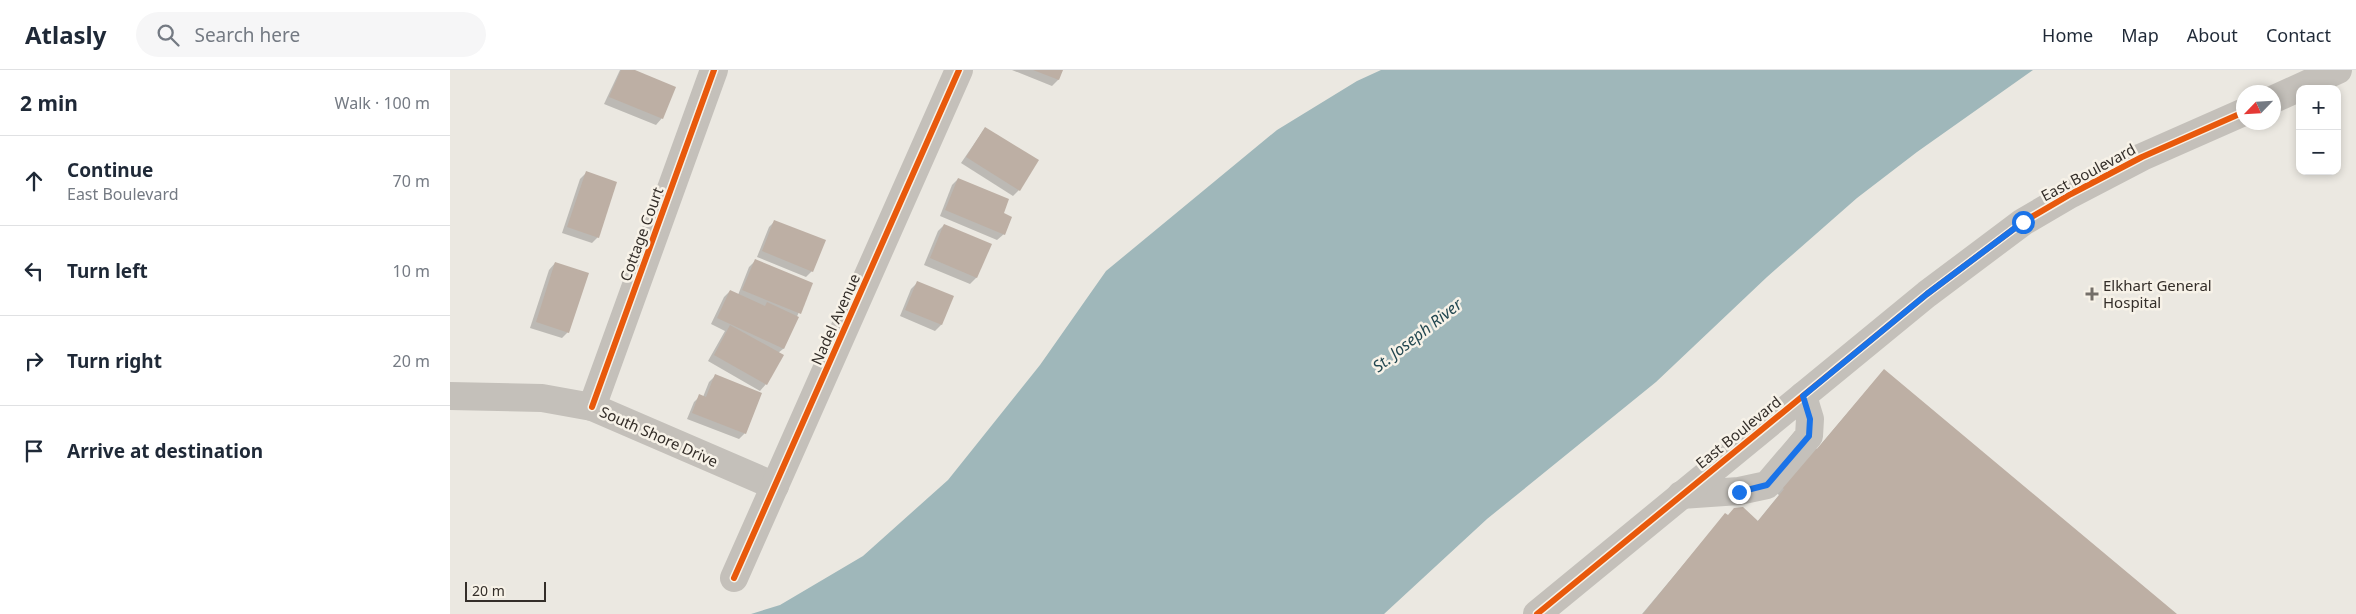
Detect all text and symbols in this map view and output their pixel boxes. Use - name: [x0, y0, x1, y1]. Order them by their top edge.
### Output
- search box: [136, 12, 486, 57]
- text: Atlasly: [25, 18, 106, 51]
- icon: search: [154, 21, 182, 49]
- text: Search here: [194, 22, 300, 48]
- text: Home: [2042, 23, 2093, 47]
- text: Map: [2121, 23, 2159, 47]
- text: About: [2187, 23, 2238, 47]
- text: Contact: [2266, 23, 2331, 47]
- north arrow: [2236, 85, 2281, 130]
- map controls: [2296, 85, 2341, 175]
- button: +: [2296, 85, 2341, 130]
- text: 2 min: [20, 89, 78, 117]
- text: Walk · 100 m: [335, 92, 430, 114]
- button: −: [2296, 130, 2341, 175]
- street label: East Boulevard: [2037, 139, 2139, 205]
- text: Continue: [67, 157, 153, 183]
- icon: ahead: [20, 167, 48, 195]
- text: 70 m: [393, 170, 430, 192]
- text: East Boulevard: [67, 183, 179, 205]
- street label: Cottage Court: [615, 184, 667, 284]
- route start: [2012, 211, 2035, 234]
- icon: left: [20, 257, 48, 285]
- text: Turn left: [67, 258, 148, 284]
- text: 10 m: [393, 260, 430, 282]
- street label: Nadel Avenue: [806, 270, 864, 368]
- place label: Elkhart General Hospital: [2103, 275, 2212, 312]
- marker: Elkhart General Hospital: [2085, 287, 2099, 301]
- water label: St. Joseph River: [1368, 293, 1467, 377]
- icon: right: [20, 347, 48, 375]
- text: Turn right: [67, 348, 162, 374]
- text: 20 m: [393, 350, 430, 372]
- street label: East Boulevard: [1691, 391, 1785, 473]
- street label: South Shore Drive: [597, 401, 721, 471]
- icon: arrive: [20, 437, 48, 465]
- text: Arrive at destination: [67, 438, 263, 464]
- route end: [1728, 481, 1751, 504]
- scale bar: [465, 579, 546, 602]
- text: 20 m: [472, 581, 505, 600]

